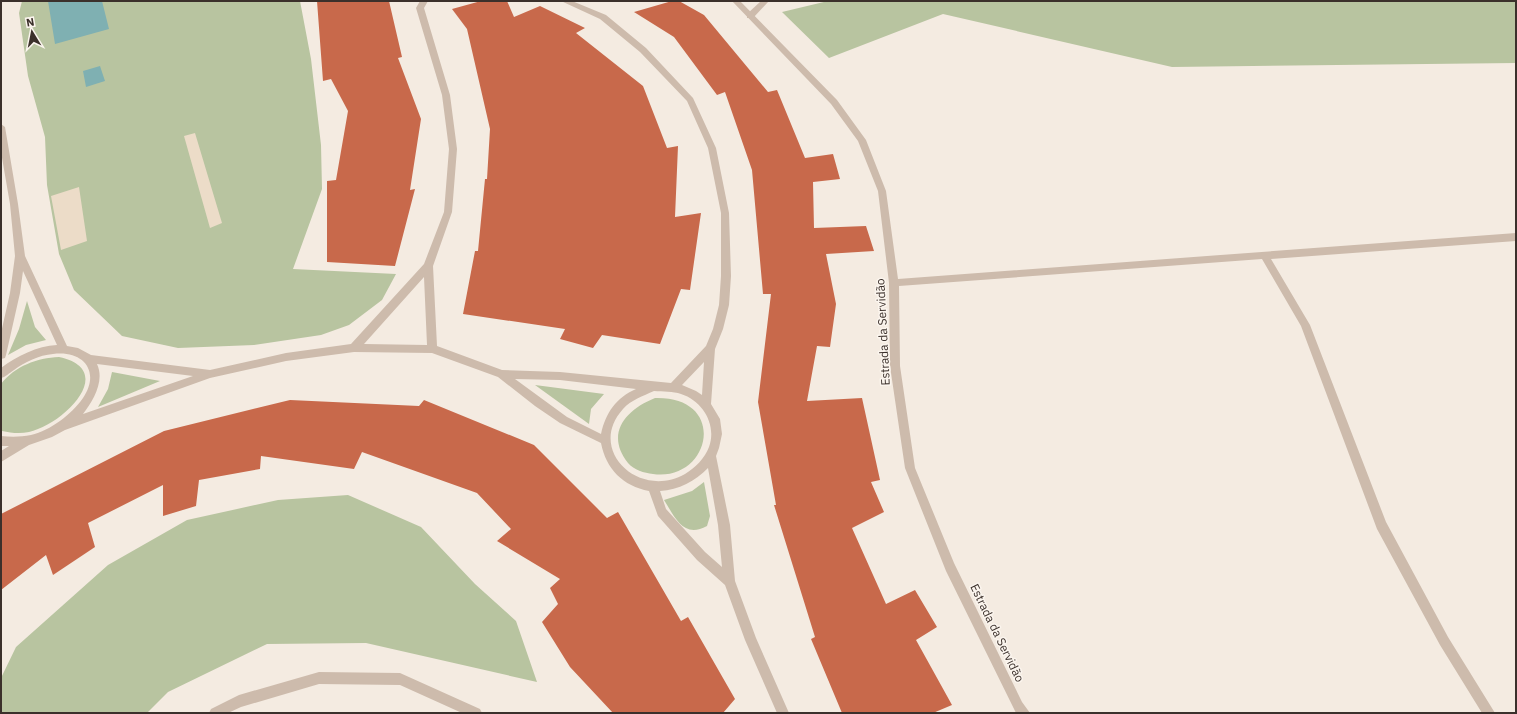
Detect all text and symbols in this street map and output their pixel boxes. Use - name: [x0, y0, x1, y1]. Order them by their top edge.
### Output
- north arrow: [12, 12, 52, 52]
- text: N: [25, 15, 35, 30]
- street label: Estrada da Servidão: [872, 278, 893, 386]
- street label: Estrada da Servidão: [967, 581, 1028, 684]

